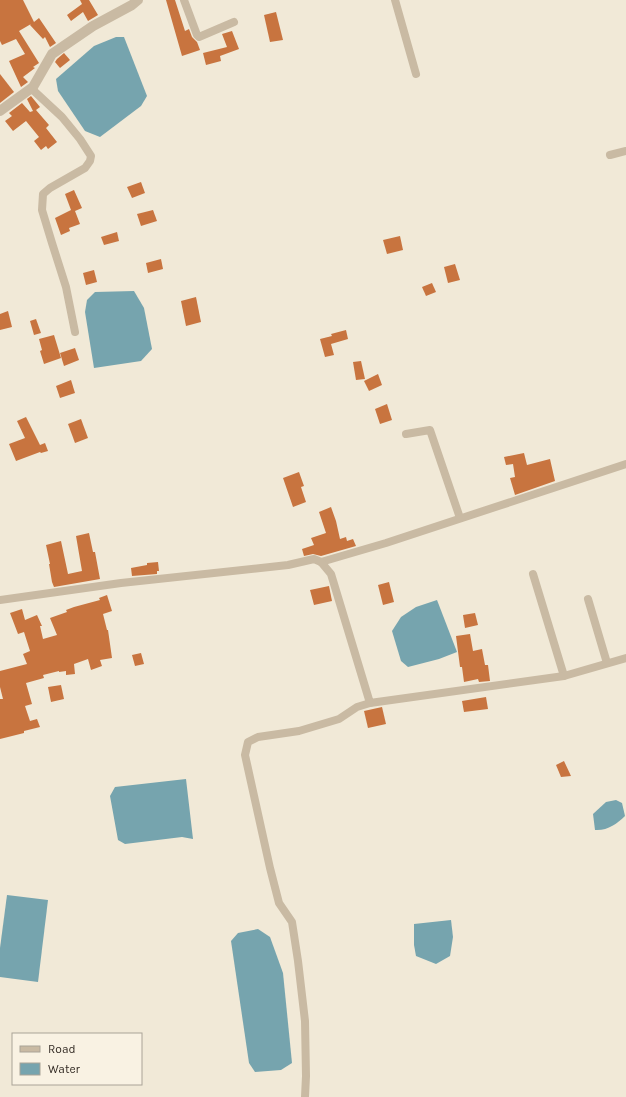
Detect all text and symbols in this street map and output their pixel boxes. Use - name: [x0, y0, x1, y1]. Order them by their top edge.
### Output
- legend: [12, 1033, 142, 1085]
- text: Road: [48, 1042, 76, 1056]
- text: Water: [48, 1062, 81, 1076]

